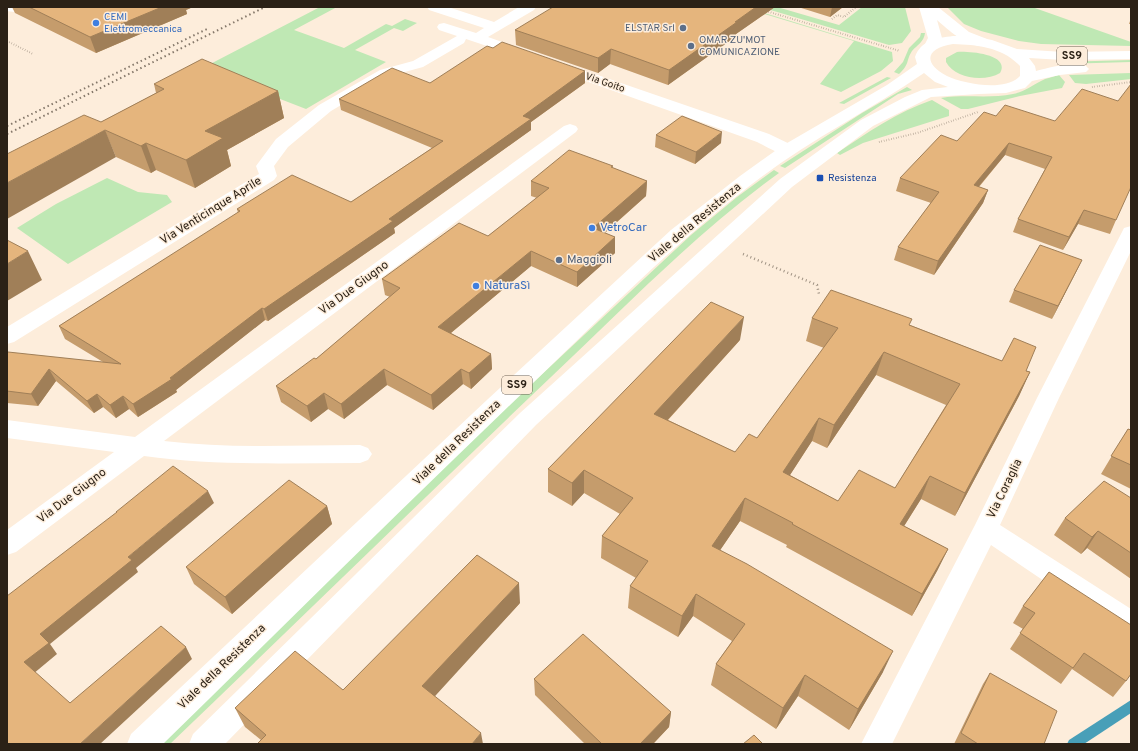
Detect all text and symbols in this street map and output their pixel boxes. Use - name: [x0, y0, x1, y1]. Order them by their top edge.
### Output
- place label: CEMI Elettromeccanica: [104, 11, 182, 36]
- marker: CEMI Elettromeccanica: [91, 18, 101, 28]
- place label: ELSTAR Srl: [625, 22, 675, 35]
- marker: ELSTAR Srl: [678, 23, 688, 33]
- place label: OMAR ZU'MOT COMUNICAZIONE: [699, 34, 780, 59]
- marker: OMAR ZU'MOT COMUNICAZIONE: [686, 41, 696, 51]
- road number: SS9: [1057, 47, 1087, 65]
- street label: Via Goito: [584, 70, 627, 96]
- place label: Resistenza: [828, 172, 877, 185]
- street label: Via Venticinque Aprile: [157, 173, 265, 249]
- marker: Resistenza: [815, 173, 825, 183]
- street label: Viale della Resistenza: [645, 179, 745, 267]
- place label: VetroCar: [600, 220, 647, 236]
- marker: VetroCar: [587, 223, 597, 233]
- place label: Maggioli: [567, 252, 612, 268]
- marker: Maggioli: [554, 255, 564, 265]
- street label: Via Due Giugno: [316, 257, 392, 319]
- place label: NaturaSì: [484, 278, 530, 294]
- marker: NaturaSì: [471, 281, 481, 291]
- road number: SS9: [502, 376, 532, 394]
- street label: Viale della Resistenza: [410, 397, 504, 489]
- street label: Via Coraglia: [984, 456, 1026, 522]
- street label: Via Due Giugno: [34, 465, 110, 527]
- street label: Viale della Resistenza: [175, 621, 269, 713]

